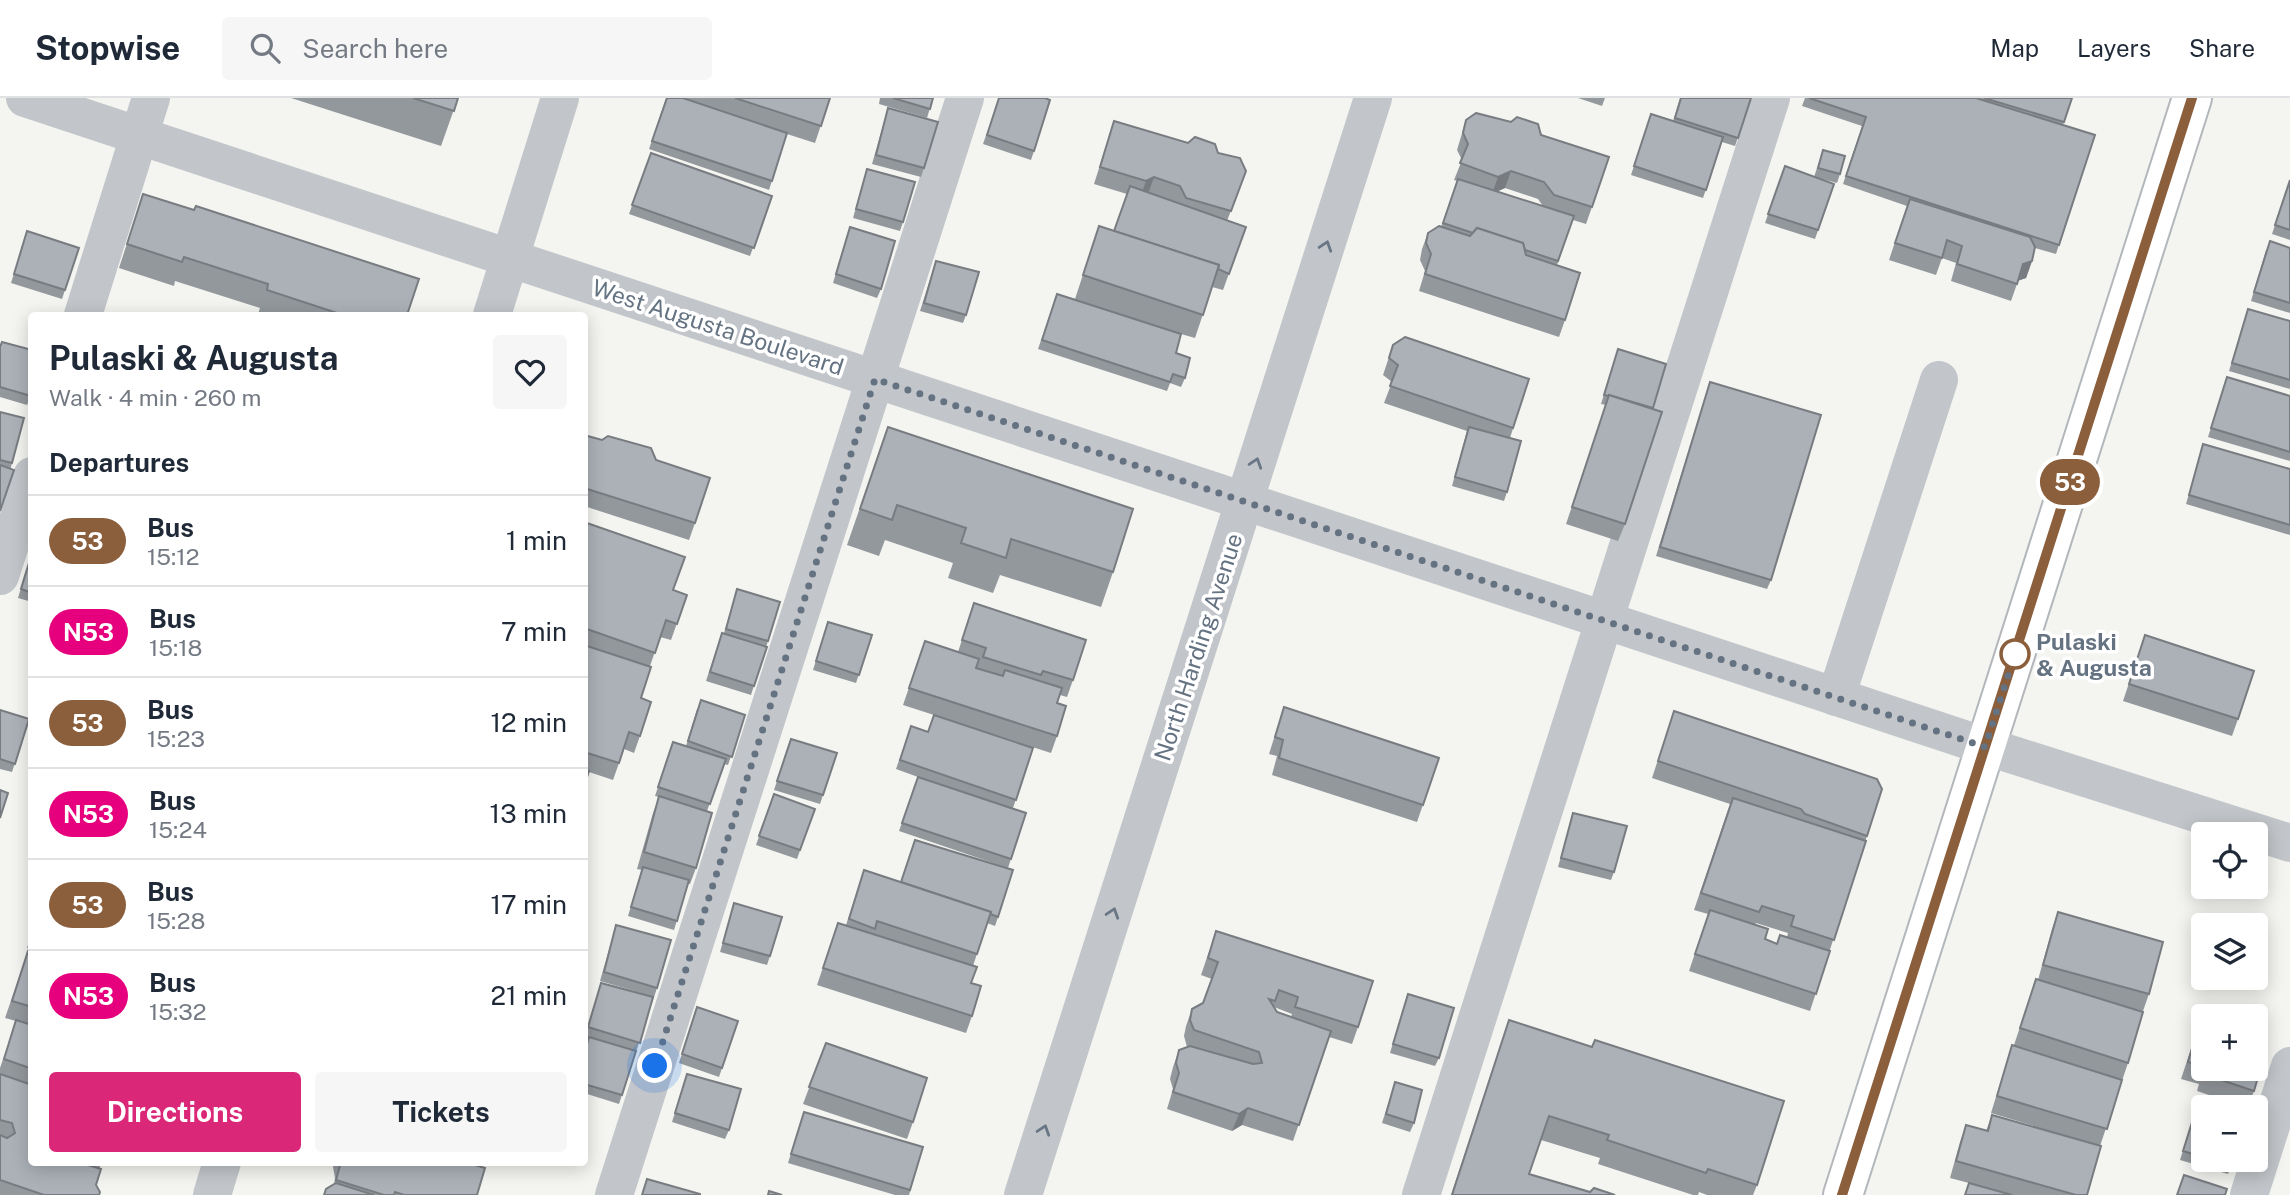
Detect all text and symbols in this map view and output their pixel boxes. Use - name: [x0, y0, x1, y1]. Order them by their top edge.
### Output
- search box: [222, 17, 712, 80]
- text: Stopwise: [35, 29, 180, 67]
- icon: search: [246, 29, 284, 67]
- text: Search here: [302, 33, 448, 64]
- text: Map: [1990, 34, 2039, 62]
- text: Layers: [2077, 34, 2151, 62]
- text: Share: [2189, 34, 2255, 62]
- one-way arrow: [1317, 241, 1332, 253]
- street label: West Augusta Boulevard: [589, 274, 847, 380]
- button: heart: [493, 335, 567, 409]
- text: Pulaski & Augusta: [49, 339, 338, 377]
- text: Walk · 4 min · 260 m: [49, 384, 262, 411]
- text: Departures: [49, 447, 189, 478]
- one-way arrow: [1248, 457, 1263, 469]
- line badge: 53: [2038, 459, 2102, 505]
- text: 53: [2054, 468, 2086, 496]
- text: Bus: [147, 512, 194, 543]
- text: 1 min: [506, 525, 567, 556]
- text: 53: [71, 527, 104, 555]
- street label: North Harding Avenue: [1148, 530, 1248, 764]
- text: 15:12: [147, 543, 199, 570]
- text: Bus: [149, 603, 196, 634]
- text: 7 min: [501, 616, 567, 647]
- text: N53: [63, 618, 114, 646]
- place label: Pulaski & Augusta: [2036, 628, 2152, 681]
- text: 15:18: [149, 634, 202, 661]
- marker: Pulaski & Augusta: [2000, 639, 2030, 669]
- text: Bus: [147, 694, 194, 725]
- text: 12 min: [491, 707, 567, 738]
- text: 53: [71, 709, 104, 737]
- text: 15:23: [147, 725, 205, 752]
- text: Bus: [149, 785, 196, 816]
- text: 13 min: [490, 798, 567, 829]
- text: N53: [63, 800, 114, 828]
- text: 15:24: [149, 816, 207, 843]
- map controls: [2191, 822, 2268, 1172]
- button: locate: [2191, 822, 2268, 899]
- text: Bus: [147, 876, 194, 907]
- text: 17 min: [490, 889, 567, 920]
- text: 53: [71, 891, 104, 919]
- text: 15:28: [147, 907, 205, 934]
- one-way arrow: [1105, 908, 1119, 920]
- button: layers: [2191, 913, 2268, 990]
- text: Bus: [149, 967, 196, 998]
- text: 21 min: [491, 980, 567, 1011]
- text: N53: [63, 982, 114, 1010]
- text: 15:32: [149, 998, 206, 1025]
- button: +: [2191, 1004, 2268, 1081]
- your location: [637, 1048, 672, 1083]
- button: Directions: [49, 1072, 301, 1152]
- button: Tickets: [315, 1072, 567, 1152]
- button: −: [2191, 1095, 2268, 1172]
- one-way arrow: [1036, 1124, 1050, 1137]

